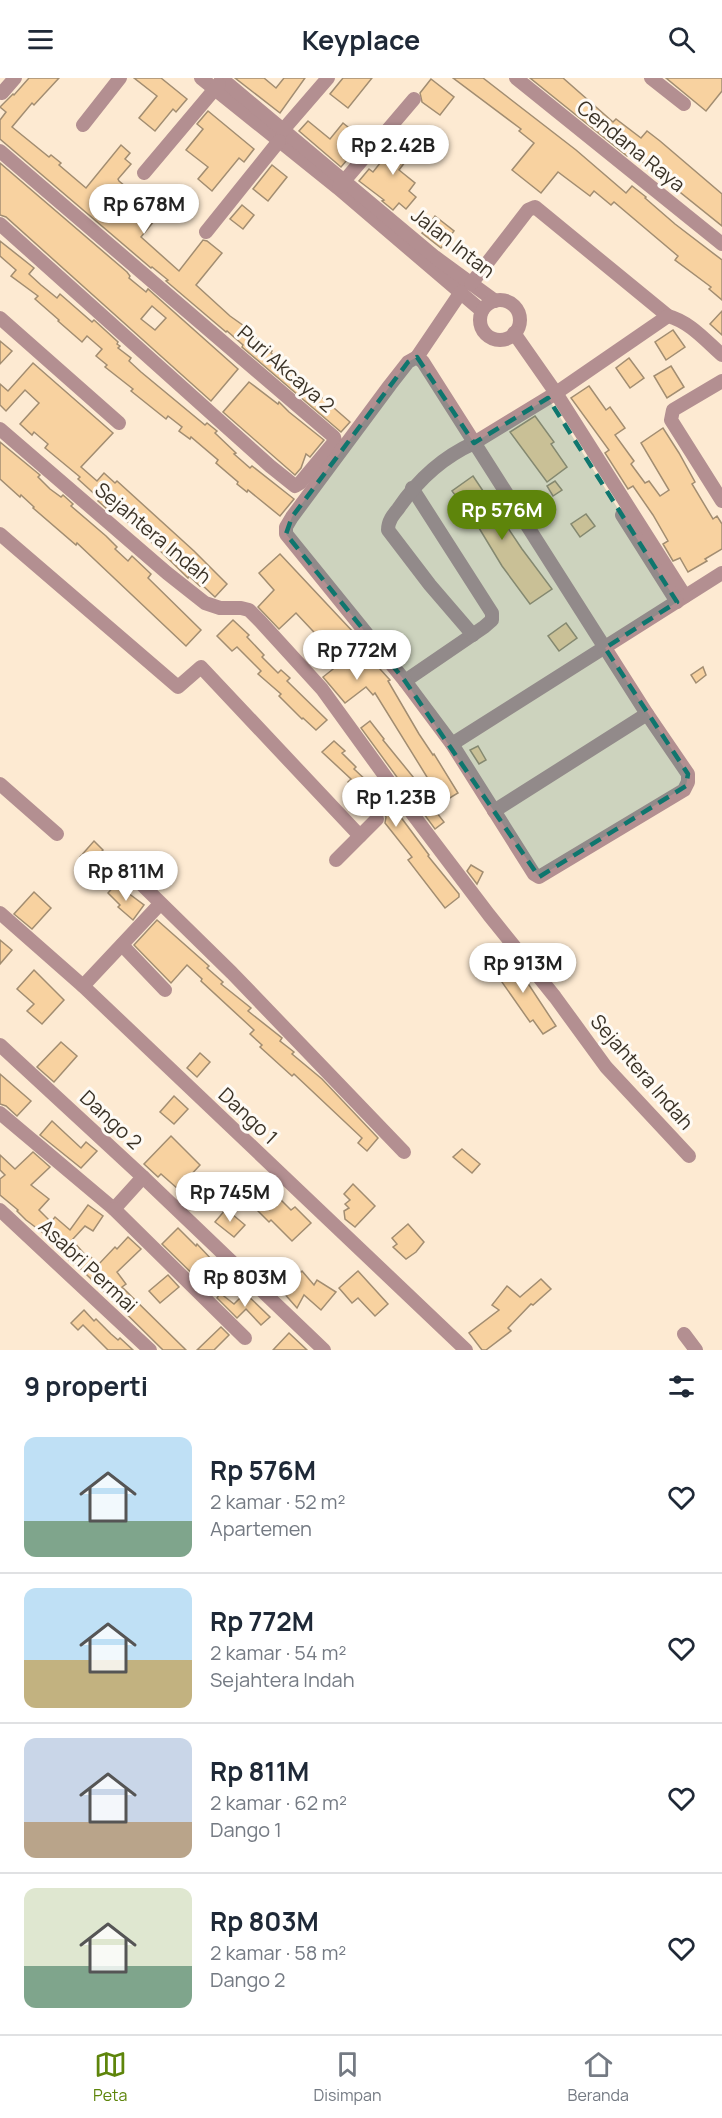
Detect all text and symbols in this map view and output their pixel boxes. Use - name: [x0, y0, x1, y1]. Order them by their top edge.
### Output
- text: Keyplace: [302, 21, 420, 58]
- icon: menu: [24, 23, 57, 56]
- icon: search: [665, 23, 698, 56]
- street label: Cendana Raya: [572, 94, 691, 198]
- pin: Rp 2.42B: [331, 125, 455, 176]
- text: Rp 2.42B: [351, 131, 435, 158]
- pin: Rp 678M: [89, 184, 199, 235]
- text: Rp 678M: [103, 190, 185, 217]
- street label: Jalan Intan: [406, 201, 501, 284]
- street label: Puri Akcaya 2: [232, 319, 341, 418]
- street label: Sejahtera Indah: [89, 476, 217, 589]
- pin: Rp 576M: [447, 490, 557, 541]
- text: Rp 576M: [461, 496, 543, 523]
- pin: Rp 772M: [302, 630, 412, 681]
- text: Rp 772M: [317, 636, 397, 663]
- pin: Rp 1.23B: [334, 777, 458, 828]
- text: Rp 1.23B: [356, 783, 436, 810]
- pin: Rp 811M: [71, 851, 181, 902]
- text: Rp 811M: [88, 857, 164, 884]
- pin: Rp 913M: [468, 943, 578, 994]
- text: Rp 913M: [483, 949, 563, 976]
- street label: Sejahtera Indah: [585, 1008, 700, 1135]
- street label: Dango 1: [213, 1081, 284, 1150]
- street label: Dango 2: [75, 1084, 148, 1155]
- pin: Rp 745M: [175, 1172, 285, 1223]
- text: Rp 745M: [190, 1178, 270, 1205]
- street label: Asabri Permai: [33, 1213, 143, 1318]
- pin: Rp 803M: [190, 1257, 300, 1308]
- text: Rp 803M: [203, 1263, 287, 1290]
- text: 9 properti: [24, 1368, 148, 1404]
- icon: filters: [665, 1370, 698, 1403]
- text: Rp 576M: [210, 1452, 316, 1488]
- icon: home: [72, 1461, 144, 1533]
- icon: heart: [665, 1481, 698, 1514]
- text: 2 kamar · 52 m²: [210, 1488, 346, 1515]
- text: Apartemen: [210, 1515, 312, 1542]
- text: Rp 772M: [210, 1603, 314, 1639]
- icon: home: [72, 1612, 144, 1684]
- icon: heart: [665, 1632, 698, 1665]
- text: 2 kamar · 54 m²: [210, 1639, 347, 1666]
- text: Sejahtera Indah: [210, 1666, 355, 1693]
- text: Rp 811M: [210, 1753, 309, 1789]
- icon: home: [72, 1762, 144, 1834]
- icon: heart: [665, 1782, 698, 1815]
- text: 2 kamar · 62 m²: [210, 1789, 347, 1816]
- text: Dango 1: [210, 1816, 282, 1843]
- text: Rp 803M: [210, 1903, 319, 1939]
- icon: home: [72, 1912, 144, 1984]
- icon: heart: [665, 1932, 698, 1965]
- text: 2 kamar · 58 m²: [210, 1939, 346, 1966]
- text: Dango 2: [210, 1966, 286, 1993]
- tab: Peta: [93, 2048, 127, 2106]
- tab: Disimpan: [313, 2048, 381, 2106]
- tab: Beranda: [568, 2048, 629, 2106]

